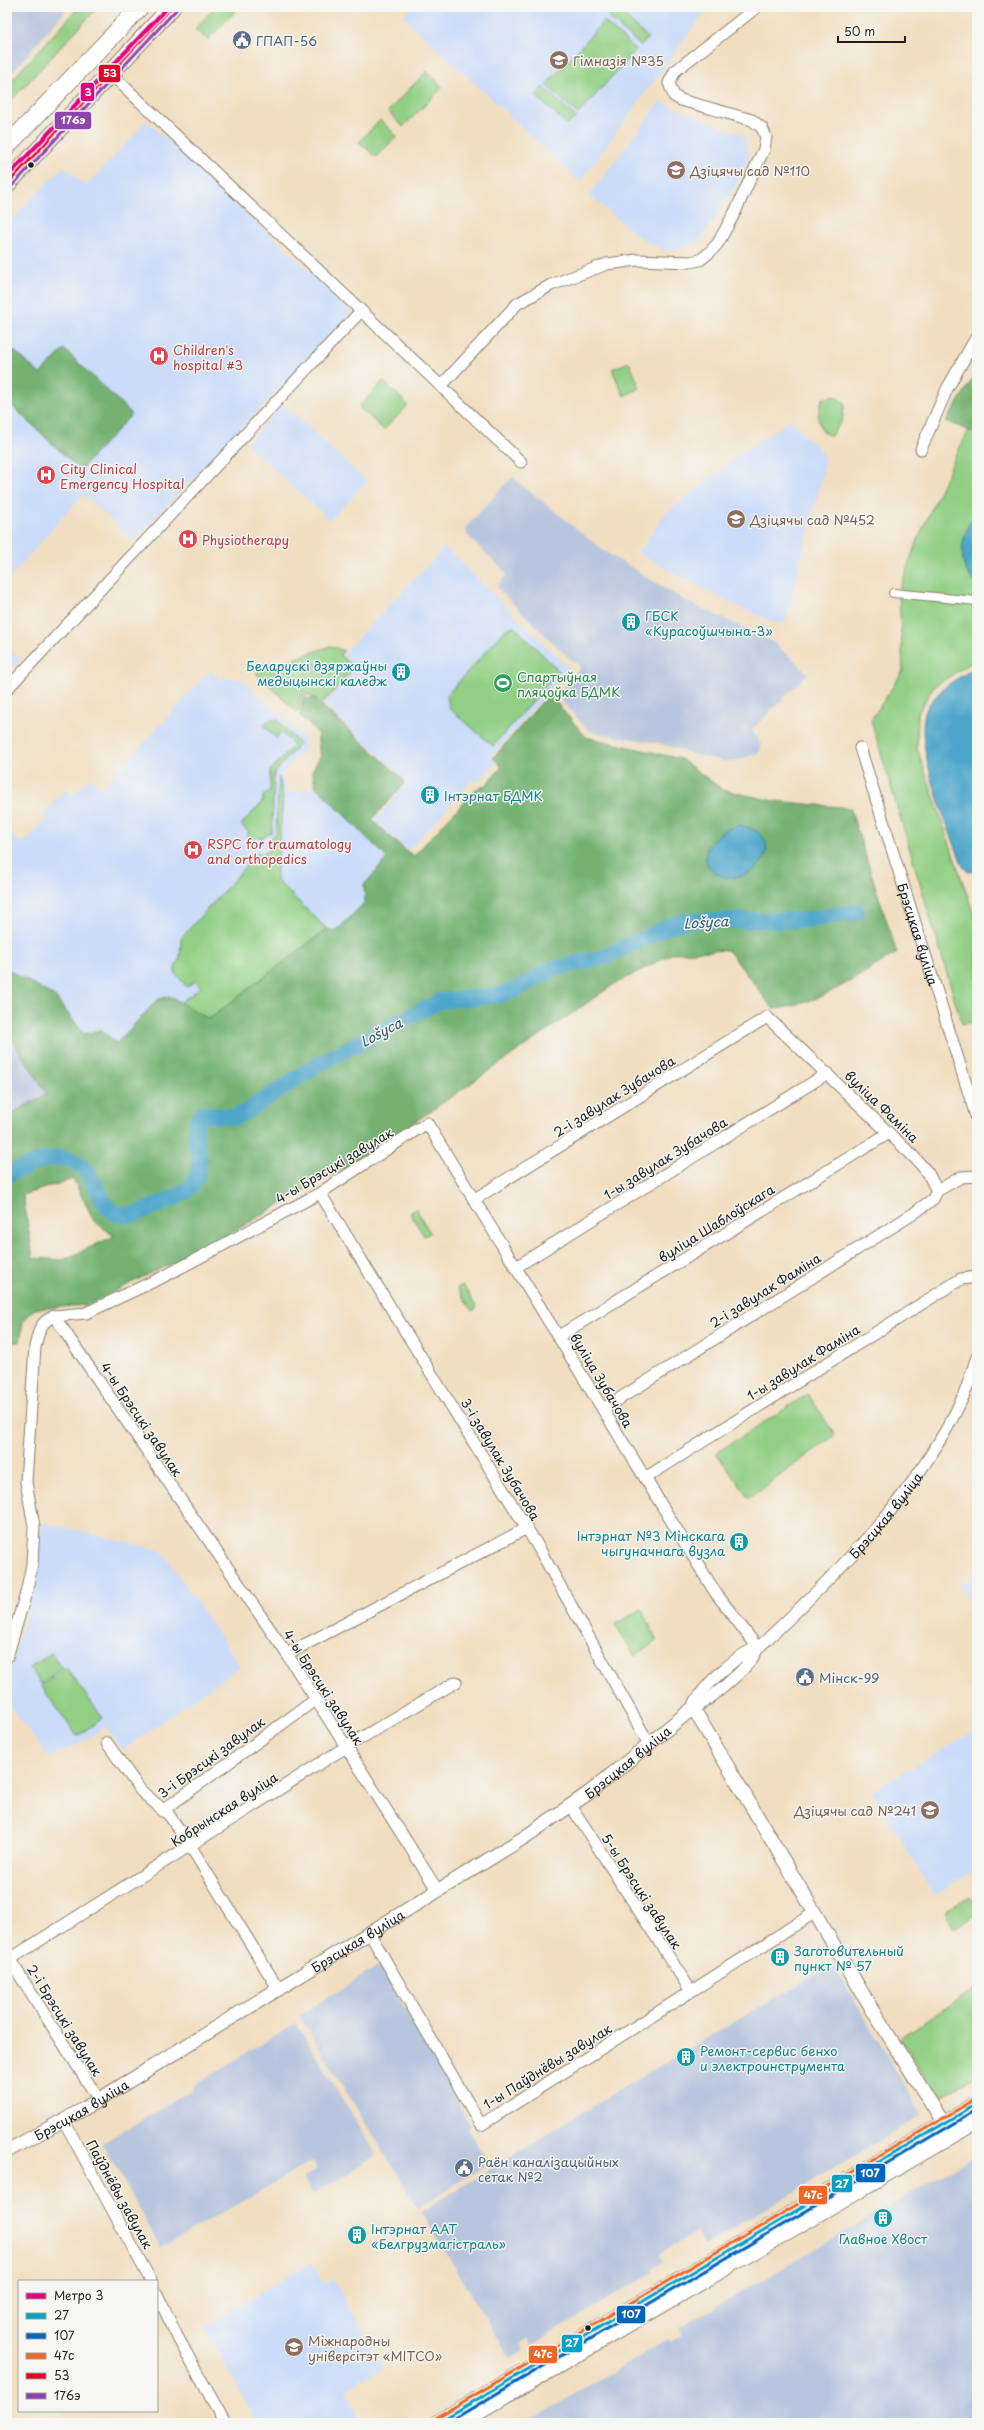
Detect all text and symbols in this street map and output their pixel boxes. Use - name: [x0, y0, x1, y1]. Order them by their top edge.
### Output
- scale bar: [838, 18, 905, 44]
- text: 50 m: [844, 22, 875, 40]
- public building icon: ГПАП-56: [231, 29, 253, 51]
- place label: ГПАП-56: [256, 31, 317, 50]
- school or university icon: Гімназія №35: [548, 49, 570, 71]
- place label: Гімназія №35: [573, 51, 664, 70]
- line badge: 53: [98, 64, 121, 83]
- text: 53: [103, 64, 117, 81]
- line badge: 3: [80, 82, 95, 102]
- text: 3: [84, 83, 92, 100]
- line badge: 176э: [54, 111, 92, 130]
- text: 176э: [61, 111, 86, 128]
- school or university icon: Дзіцячы сад №110: [665, 159, 687, 181]
- unlabelled marker: [26, 160, 36, 170]
- place label: Дзіцячы сад №110: [689, 161, 810, 180]
- place label: Children's hospital #3: [173, 340, 243, 374]
- hospital icon: Children's hospital #3: [148, 345, 170, 367]
- place label: City Clinical Emergency Hospital: [60, 459, 185, 493]
- hospital icon: City Clinical Emergency Hospital: [35, 464, 57, 486]
- school or university icon: Дзіцячы сад №452: [725, 508, 747, 530]
- place label: Дзіцячы сад №452: [749, 510, 875, 529]
- hospital icon: Physiotherapy: [177, 528, 199, 550]
- place label: Physiotherapy: [202, 530, 289, 549]
- place label: ГБСК «Курасоўшчына-3»: [645, 606, 773, 640]
- building icon: ГБСК «Курасоўшчына-3»: [620, 611, 642, 633]
- place label: Беларускі дзяржаўны медыцынскі каледж: [246, 656, 387, 690]
- building icon: Беларускі дзяржаўны медыцынскі каледж: [390, 661, 412, 683]
- place label: Спартыўная пляцоўка БДМК: [517, 667, 620, 701]
- sports icon: Спартыўная пляцоўка БДМК: [492, 672, 514, 694]
- building icon: Інтэрнат БДМК: [419, 784, 441, 806]
- place label: Інтэрнат БДМК: [444, 786, 543, 805]
- place label: RSPC for traumatology and orthopedics: [207, 834, 352, 868]
- hospital icon: RSPC for traumatology and orthopedics: [182, 839, 204, 861]
- street label: Брэсцкая вуліца: [894, 880, 944, 988]
- water label: Lošyca: [683, 910, 730, 934]
- water label: Lošyca: [356, 1012, 407, 1052]
- street label: 2-і завулак Зубачова: [550, 1050, 679, 1141]
- street label: вуліца Фаміна: [841, 1066, 924, 1147]
- street label: 1-ы завулак Зубачова: [600, 1112, 731, 1204]
- street label: 4-ы Брэсцкі завулак: [272, 1122, 397, 1208]
- street label: вуліца Шаблоўскага: [654, 1179, 778, 1266]
- street label: 2-і завулак Фаміна: [706, 1248, 825, 1332]
- street label: 1-ы завулак Фаміна: [743, 1319, 864, 1405]
- street label: вуліца Зубачова: [566, 1329, 638, 1432]
- street label: 4-ы Брэсцкі завулак: [97, 1358, 188, 1480]
- street label: 3-і завулак Зубачова: [457, 1394, 546, 1524]
- street label: Брэсцкая вуліца: [844, 1468, 926, 1562]
- place label: Інтэрнат №3 Мінскага чыгуначнага вузла: [577, 1526, 726, 1560]
- building icon: Інтэрнат №3 Мінскага чыгуначнага вузла: [728, 1531, 750, 1553]
- street label: 4-ы Брэсцкі завулак: [280, 1626, 369, 1749]
- public building icon: Мінск-99: [794, 1666, 816, 1688]
- place label: Мінск-99: [819, 1668, 879, 1687]
- street label: 3-і Брэсцкі завулак: [154, 1712, 269, 1802]
- street label: Брэсцкая вуліца: [580, 1721, 675, 1803]
- street label: Кобрынская вуліца: [167, 1767, 281, 1851]
- school or university icon: Дзіцячы сад №241: [919, 1799, 941, 1821]
- place label: Дзіцячы сад №241: [793, 1801, 916, 1820]
- street label: 5-ы Брэсцкі завулак: [598, 1830, 687, 1953]
- street label: Брэсцкая вуліца: [307, 1904, 408, 1976]
- place label: Заготовительный пункт № 57: [794, 1941, 904, 1975]
- building icon: Заготовительный пункт № 57: [769, 1946, 791, 1968]
- street label: 2-і Брэсцкі завулак: [23, 1961, 107, 2080]
- street label: 1-ы Паўднёвы завулак: [479, 2019, 615, 2113]
- place label: Ремонт-сервис бенхо и электроинструмента: [700, 2041, 845, 2075]
- building icon: Ремонт-сервис бенхо и электроинструмента: [675, 2046, 697, 2068]
- street label: Брэсцкая вуліца: [30, 2074, 132, 2144]
- street label: Паўднёвы завулак: [82, 2136, 158, 2252]
- place label: Раён каналізацыйных сетак №2: [478, 2152, 619, 2186]
- public building icon: Раён каналізацыйных сетак №2: [453, 2157, 475, 2179]
- line badge: 107: [855, 2163, 886, 2183]
- text: 107: [860, 2164, 881, 2181]
- line badge: 27: [831, 2174, 853, 2193]
- text: 27: [835, 2175, 850, 2192]
- line badge: 47с: [798, 2185, 828, 2205]
- text: 47с: [803, 2186, 823, 2203]
- building icon: Главное Хвост: [872, 2207, 894, 2229]
- place label: Інтэрнат ААТ «Белгрузмагістраль»: [371, 2219, 506, 2253]
- building icon: Інтэрнат ААТ «Белгрузмагістраль»: [346, 2224, 368, 2246]
- place label: Главное Хвост: [839, 2229, 928, 2248]
- legend: [18, 2280, 158, 2412]
- text: Метро 3: [54, 2286, 104, 2304]
- line badge: 107: [616, 2305, 646, 2324]
- text: 107: [621, 2305, 642, 2322]
- text: 27: [54, 2306, 69, 2324]
- unlabelled marker: [583, 2323, 593, 2333]
- text: 107: [54, 2326, 75, 2344]
- place label: Міжнародны універсітэт «МІТСО»: [308, 2331, 442, 2365]
- line badge: 27: [561, 2334, 583, 2353]
- text: 27: [565, 2334, 580, 2351]
- school or university icon: Міжнародны універсітэт «МІТСО»: [283, 2336, 305, 2358]
- line badge: 47с: [528, 2345, 558, 2364]
- text: 47с: [533, 2345, 553, 2362]
- text: 47с: [54, 2346, 74, 2364]
- text: 53: [54, 2366, 70, 2384]
- text: 176э: [54, 2386, 80, 2404]

